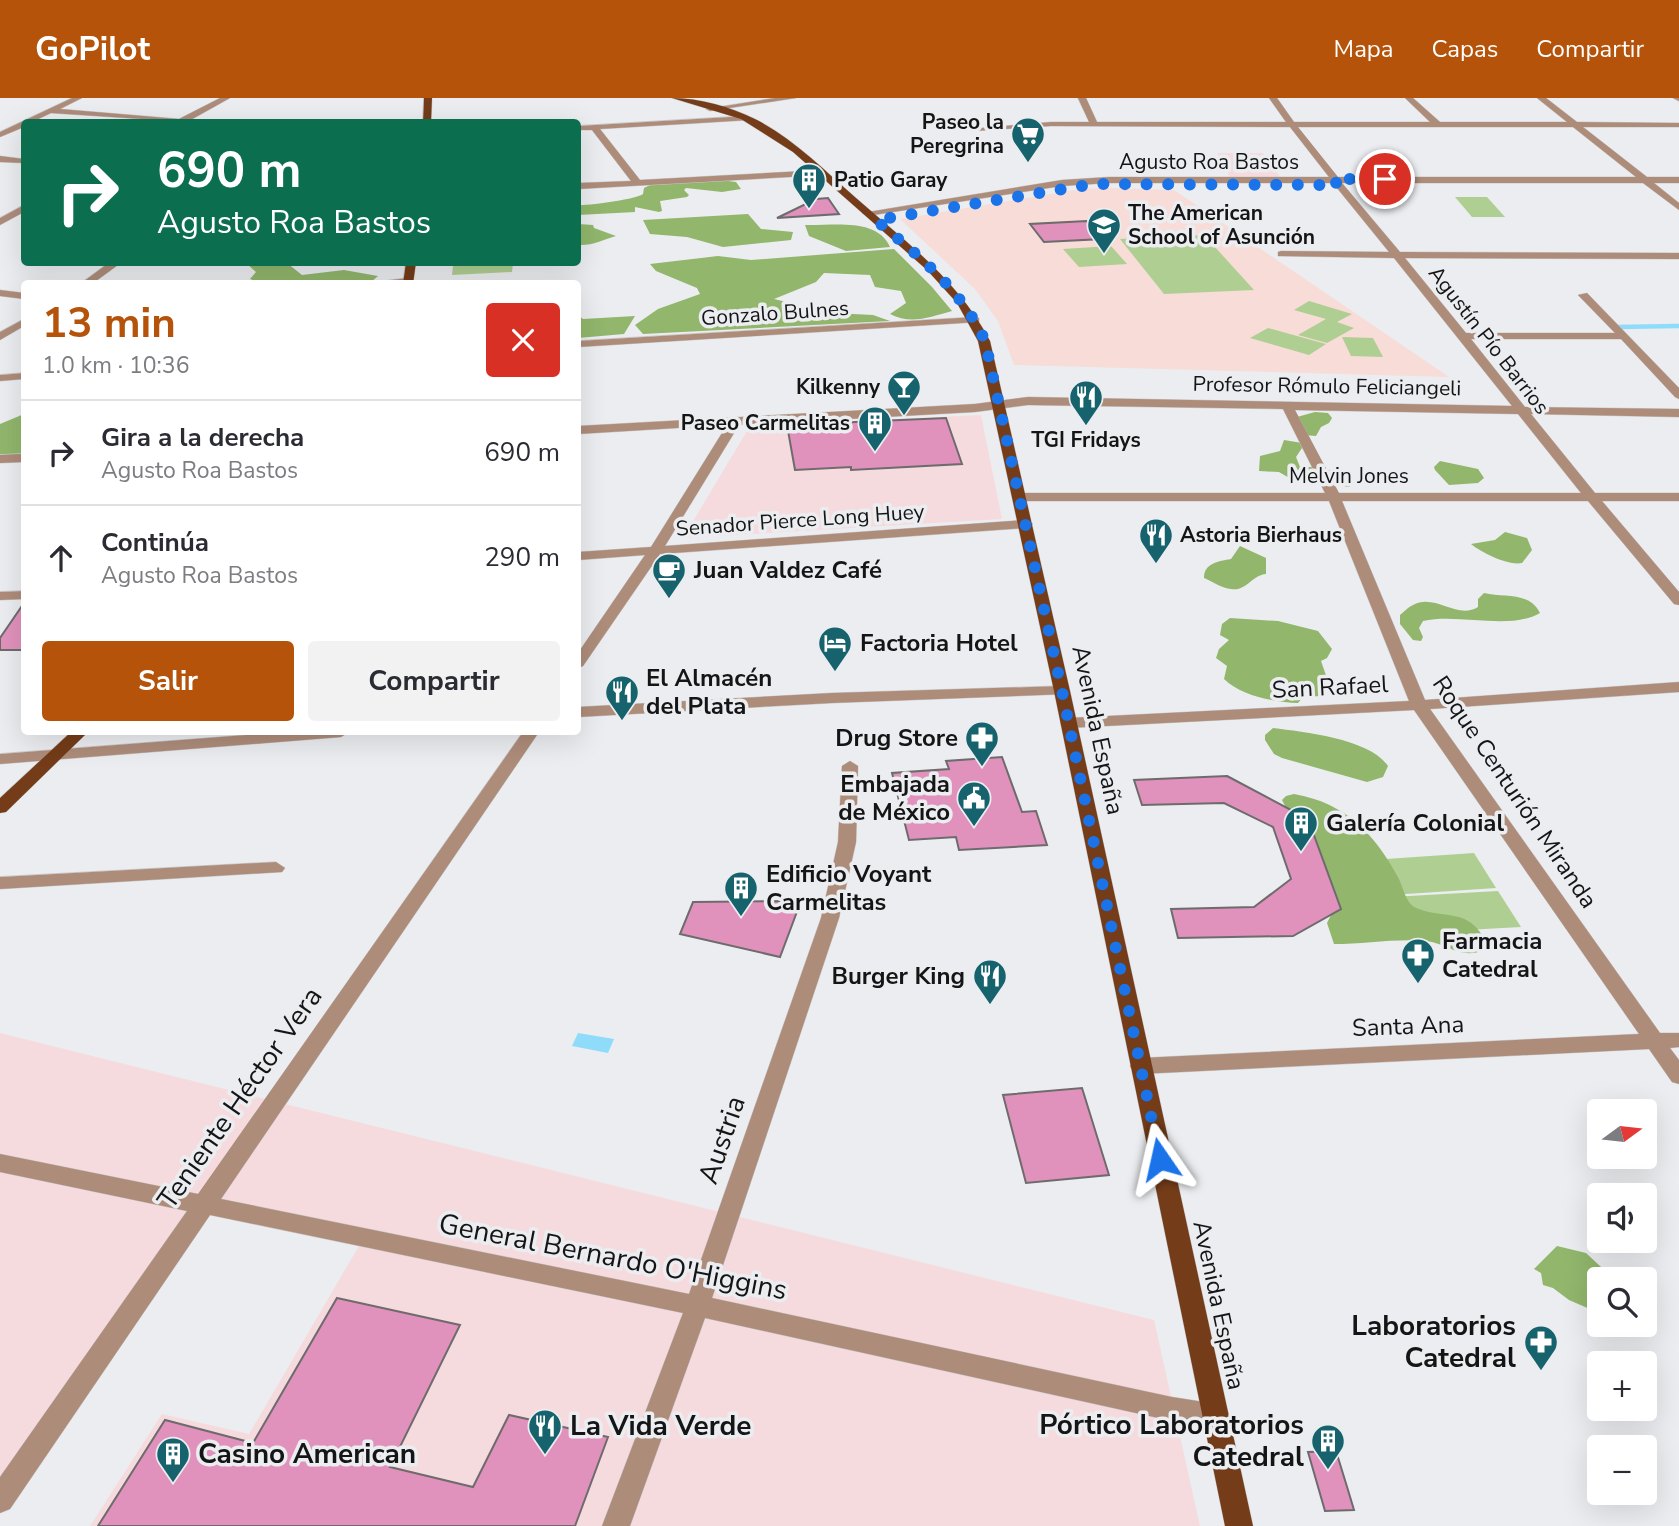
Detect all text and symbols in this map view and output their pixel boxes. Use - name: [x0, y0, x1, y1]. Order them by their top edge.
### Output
- text: GoPilot: [35, 27, 150, 72]
- text: Mapa: [1334, 33, 1394, 65]
- text: Capas: [1432, 33, 1498, 65]
- text: Compartir: [1536, 33, 1644, 65]
- place label: Paseo la Peregrina: [910, 108, 1004, 160]
- supermarket icon: Paseo la Peregrina: [1009, 115, 1047, 164]
- text: 690 m: [157, 137, 301, 204]
- icon: right: [42, 147, 133, 238]
- street label: Agusto Roa Bastos: [1119, 148, 1299, 176]
- pin: [1355, 149, 1415, 209]
- icon: arrive: [1366, 160, 1404, 198]
- building icon: Patio Garay: [790, 161, 828, 210]
- place label: Patio Garay: [834, 166, 948, 194]
- place label: The American School of Asunción: [1128, 199, 1315, 251]
- text: Agusto Roa Bastos: [157, 201, 431, 244]
- school or university icon: The American School of Asunción: [1085, 206, 1123, 255]
- street label: Agustín Pío Barrios: [1422, 260, 1556, 420]
- street label: Gonzalo Bulnes: [700, 294, 850, 332]
- text: 13 min: [42, 295, 176, 352]
- button: close: [486, 303, 560, 377]
- text: 1.0 km · 10:36: [42, 350, 189, 381]
- bar icon: Kilkenny: [885, 368, 923, 417]
- street label: Profesor Rómulo Feliciangeli: [1192, 370, 1462, 402]
- place label: Kilkenny: [796, 373, 881, 401]
- restaurant icon: TGI Fridays: [1067, 378, 1105, 427]
- building icon: Paseo Carmelitas: [856, 404, 894, 453]
- place label: Paseo Carmelitas: [681, 409, 850, 437]
- text: Gira a la derecha: [101, 420, 304, 455]
- place label: TGI Fridays: [1031, 426, 1141, 454]
- icon: right: [42, 434, 80, 472]
- text: 690 m: [484, 435, 560, 470]
- text: Agusto Roa Bastos: [101, 455, 298, 486]
- street label: Melvin Jones: [1289, 462, 1409, 490]
- street label: Senador Pierce Long Huey: [675, 497, 925, 543]
- restaurant icon: Astoria Bierhaus: [1137, 516, 1175, 565]
- place label: Astoria Bierhaus: [1180, 521, 1342, 549]
- text: Continúa: [101, 525, 209, 560]
- icon: ahead: [42, 539, 80, 577]
- text: 290 m: [484, 540, 560, 575]
- cafe icon: Juan Valdez Café: [650, 551, 688, 600]
- place label: Juan Valdez Café: [693, 554, 882, 586]
- text: Agusto Roa Bastos: [101, 560, 298, 591]
- hotel icon: Factoria Hotel: [816, 624, 854, 673]
- place label: Factoria Hotel: [860, 627, 1018, 659]
- button: Salir: [42, 641, 294, 721]
- button: Compartir: [308, 641, 560, 721]
- street label: Avenida España: [1064, 642, 1132, 818]
- place label: El Almacén del Plata: [646, 662, 772, 722]
- street label: San Rafael: [1271, 668, 1389, 706]
- street label: Roque Centurión Miranda: [1425, 669, 1605, 915]
- restaurant icon: El Almacén del Plata: [603, 673, 641, 722]
- pharmacy icon: Drug Store: [963, 719, 1001, 768]
- place label: Drug Store: [835, 722, 958, 754]
- place label: Embajada de México: [838, 768, 950, 828]
- public building icon: Embajada de México: [955, 779, 993, 828]
- building icon: Galería Colonial: [1282, 804, 1320, 853]
- place label: Galería Colonial: [1326, 807, 1504, 839]
- place label: Edificio Voyant Carmelitas: [766, 858, 932, 918]
- building icon: Edificio Voyant Carmelitas: [722, 869, 760, 918]
- place label: Farmacia Catedral: [1442, 925, 1542, 985]
- pharmacy icon: Farmacia Catedral: [1399, 936, 1437, 985]
- restaurant icon: Burger King: [971, 957, 1009, 1006]
- place label: Burger King: [831, 960, 965, 992]
- street label: Teniente Héctor Vera: [149, 979, 331, 1217]
- street label: Santa Ana: [1351, 1008, 1465, 1044]
- street label: Austria: [689, 1091, 755, 1189]
- north arrow: [1587, 1099, 1657, 1169]
- map controls: [1587, 1099, 1657, 1505]
- position arrow: [1123, 1122, 1197, 1196]
- button: sound: [1587, 1183, 1657, 1253]
- street label: General Bernardo O'Higgins: [436, 1205, 790, 1309]
- street label: Avenida España: [1185, 1217, 1253, 1393]
- button: search: [1587, 1267, 1657, 1337]
- place label: Laboratorios Catedral: [1351, 1307, 1516, 1377]
- pharmacy icon: Laboratorios Catedral: [1522, 1323, 1560, 1372]
- button: +: [1587, 1351, 1657, 1421]
- place label: Pórtico Laboratorios Catedral: [1039, 1406, 1304, 1476]
- restaurant icon: La Vida Verde: [526, 1407, 564, 1456]
- place label: La Vida Verde: [570, 1407, 752, 1445]
- building icon: Pórtico Laboratorios Catedral: [1309, 1422, 1347, 1471]
- building icon: Casino American: [154, 1435, 192, 1484]
- place label: Casino American: [198, 1435, 416, 1473]
- button: −: [1587, 1435, 1657, 1505]

